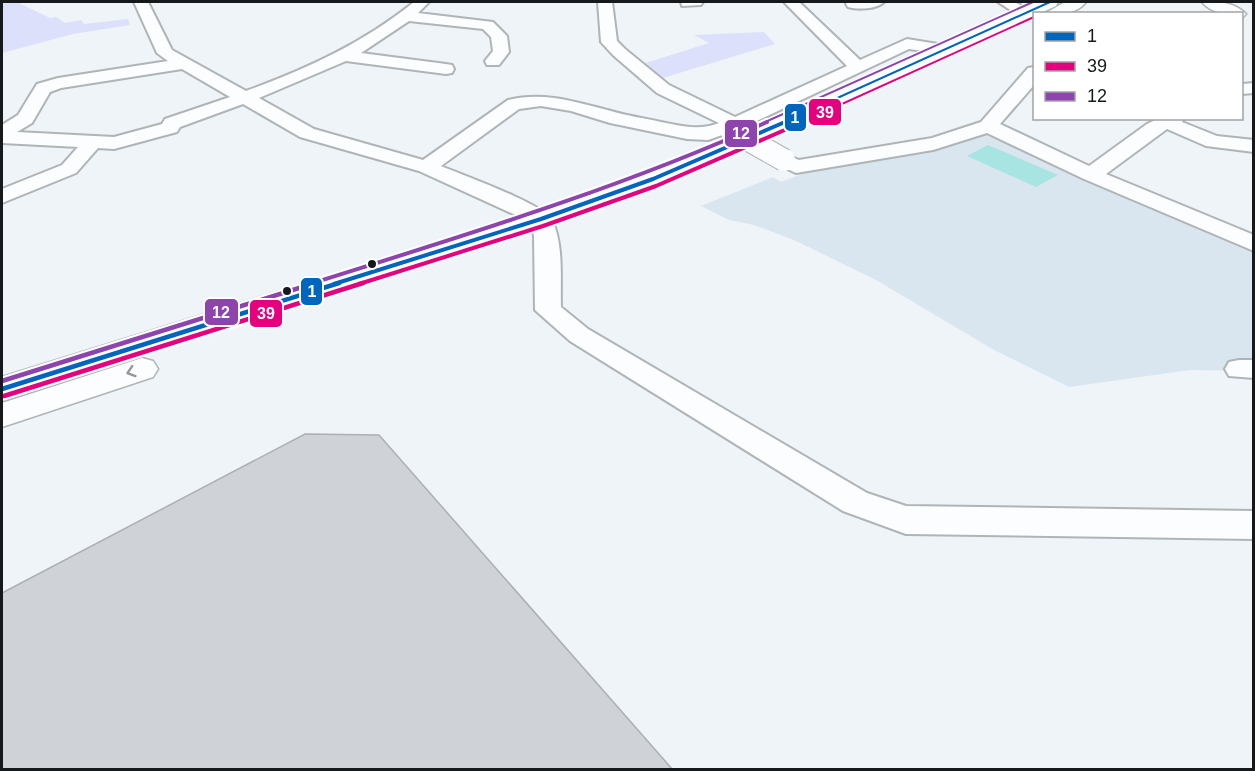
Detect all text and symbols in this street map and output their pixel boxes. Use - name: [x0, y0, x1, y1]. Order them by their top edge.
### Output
- legend: [1033, 12, 1243, 120]
- text: 1: [1087, 26, 1097, 46]
- text: 39: [1087, 56, 1107, 76]
- text: 12: [1087, 86, 1107, 106]
- line badge: 39: [808, 98, 842, 126]
- line badge: 1: [784, 103, 807, 132]
- text: 39: [816, 104, 834, 121]
- text: 1: [791, 109, 800, 126]
- line badge: 12: [724, 119, 758, 148]
- text: 12: [732, 125, 750, 142]
- unlabelled marker: [366, 258, 378, 270]
- line badge: 1: [300, 277, 323, 306]
- text: 1: [308, 283, 317, 300]
- unlabelled marker: [281, 285, 293, 297]
- line badge: 12: [204, 298, 239, 326]
- line badge: 39: [249, 299, 283, 328]
- text: 12: [212, 304, 230, 321]
- text: 39: [257, 305, 275, 322]
- one-way arrow: [126, 365, 137, 378]

